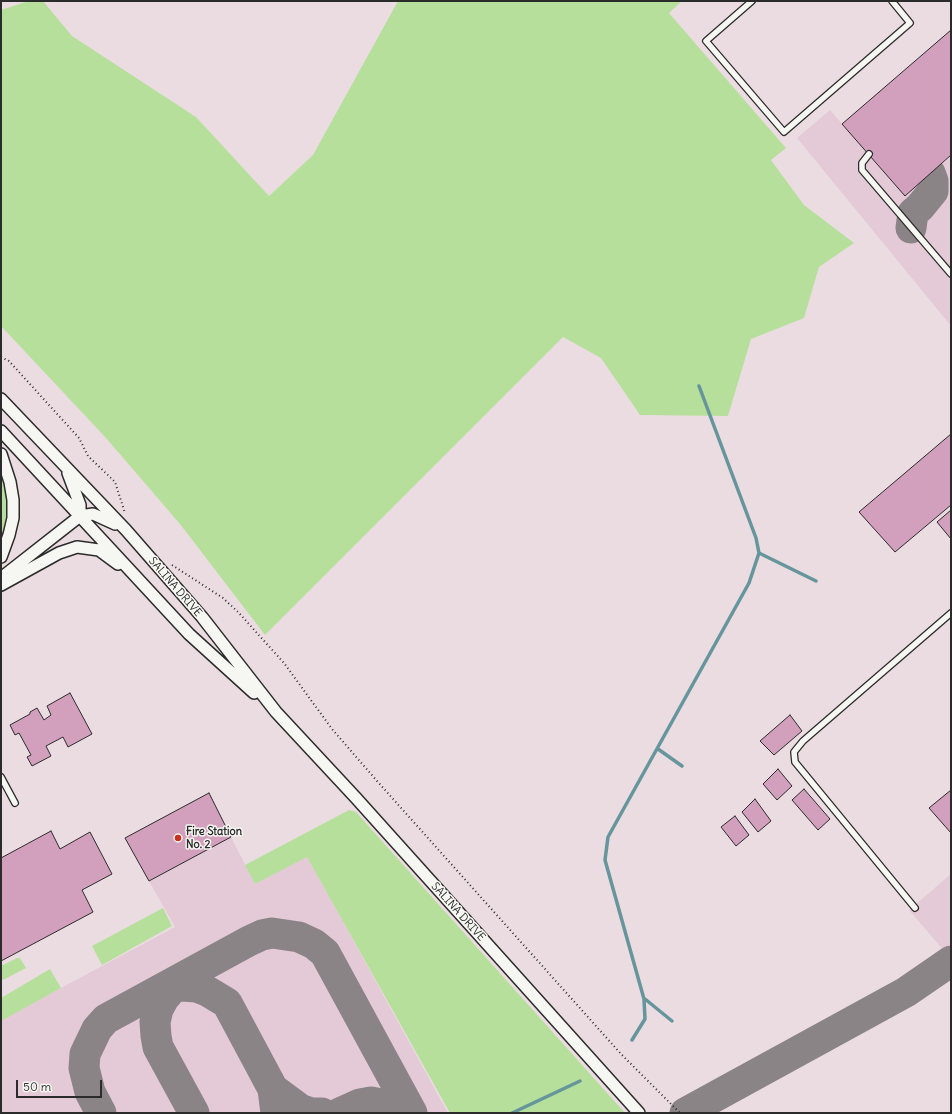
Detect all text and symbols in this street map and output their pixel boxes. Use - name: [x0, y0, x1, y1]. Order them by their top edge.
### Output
- street label: SALINA DRIVE: [146, 555, 204, 619]
- place label: Fire Station No. 2: [186, 825, 242, 851]
- marker: Fire Station No. 2: [173, 833, 183, 843]
- street label: SALINA DRIVE: [428, 880, 488, 944]
- scale bar: [18, 1072, 104, 1098]
- text: 50 m: [23, 1079, 51, 1094]

